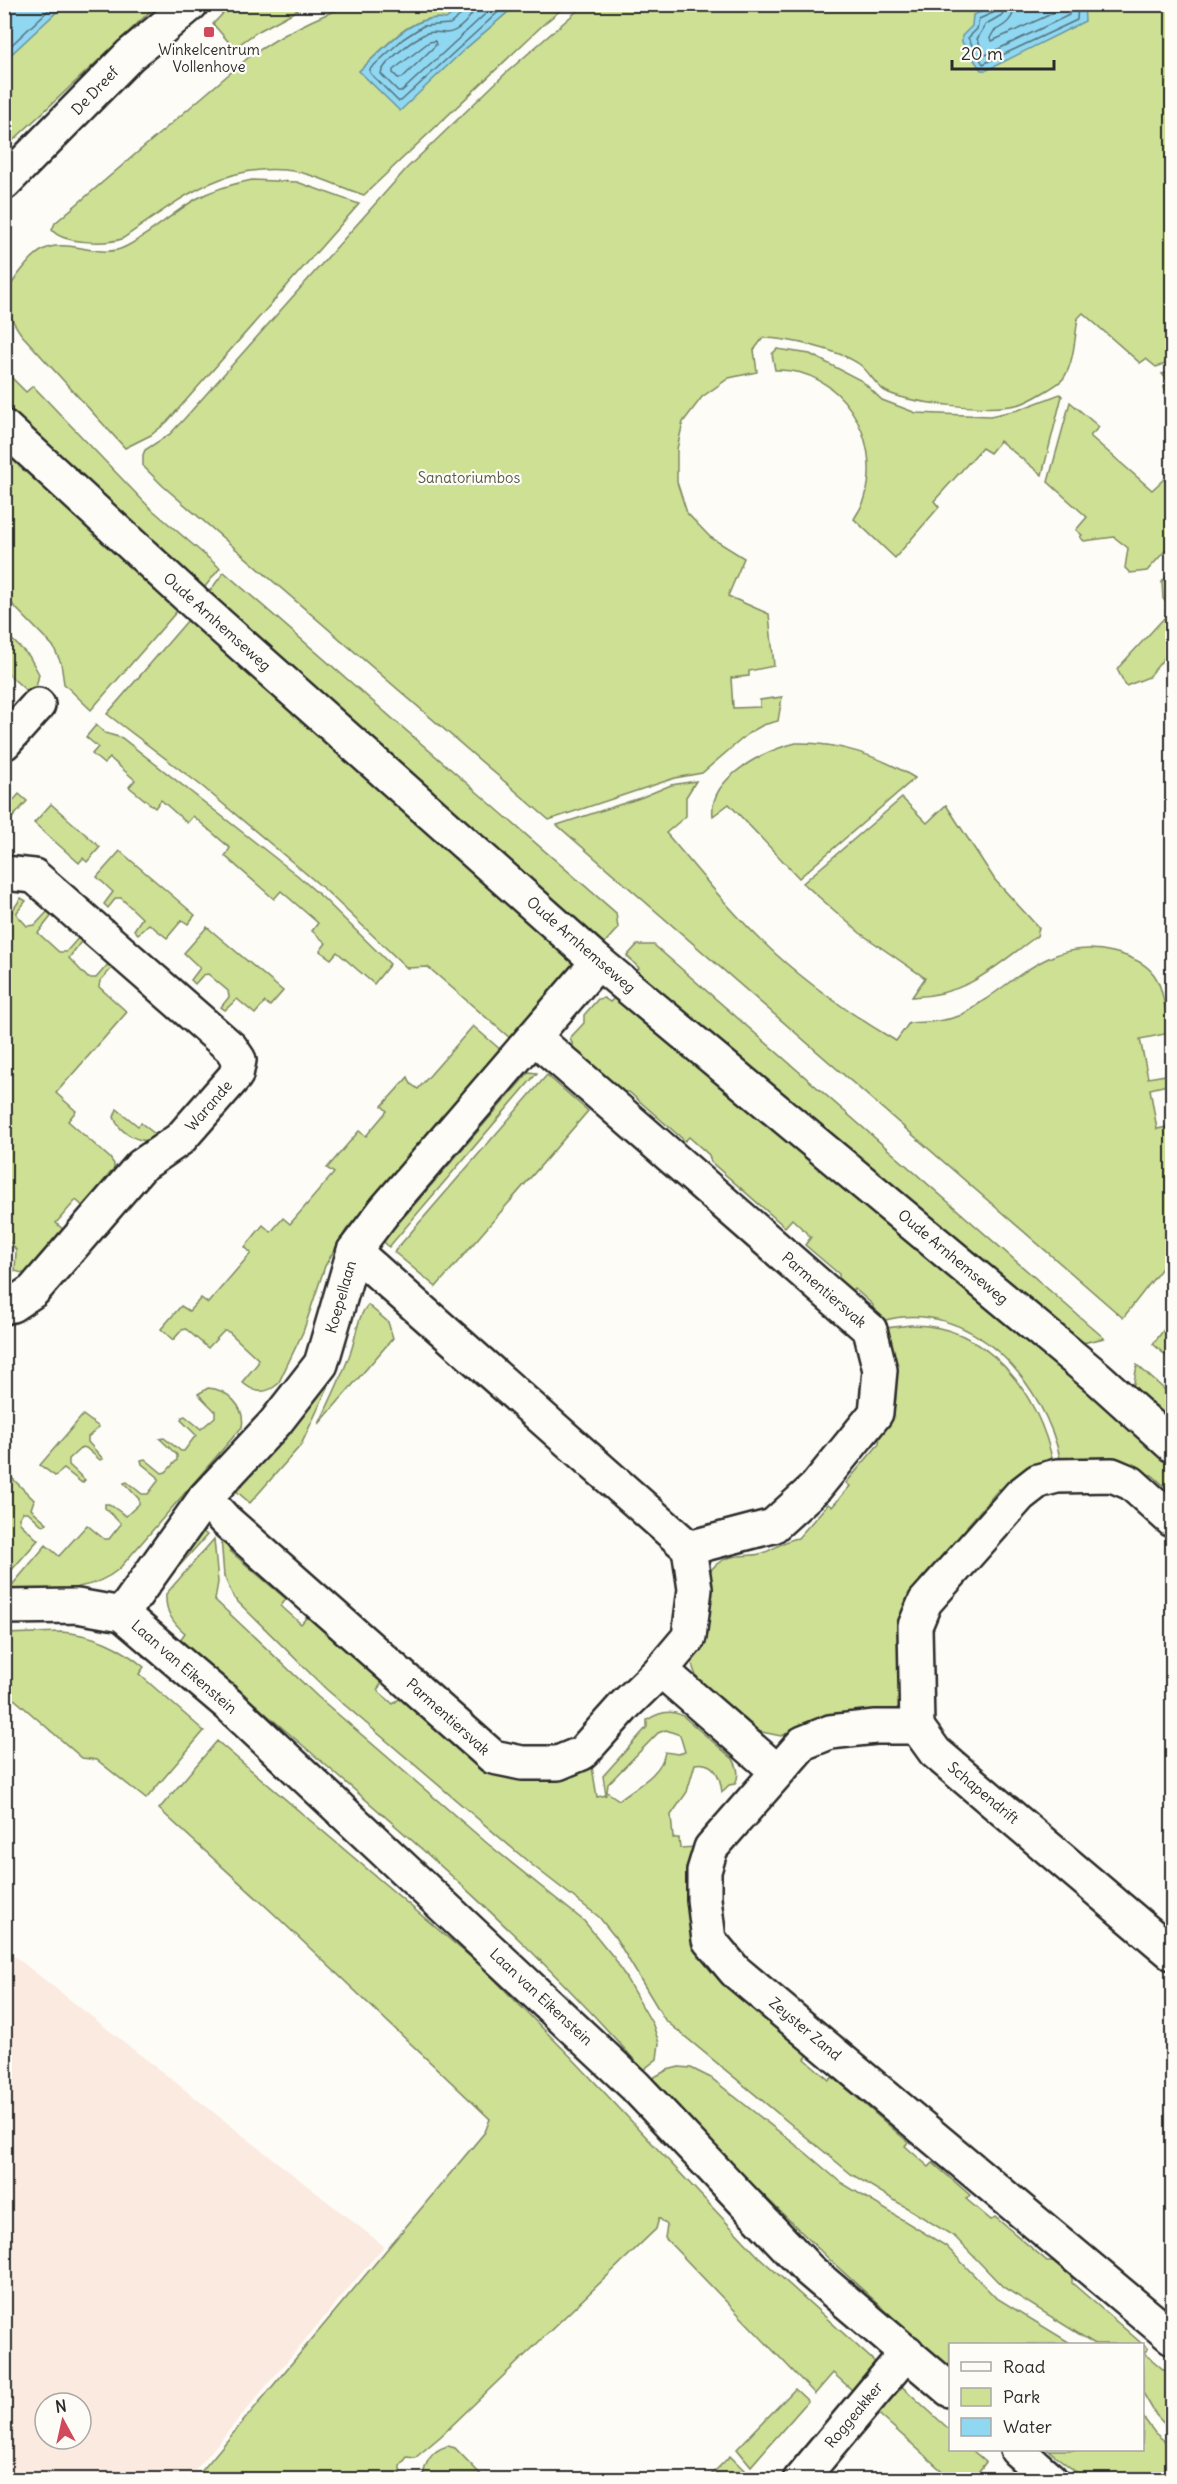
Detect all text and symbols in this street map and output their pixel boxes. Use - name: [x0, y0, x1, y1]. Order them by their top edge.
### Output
- marker: Winkelcentrum Vollenhove: [202, 25, 216, 39]
- scale bar: [952, 33, 1054, 71]
- place label: Winkelcentrum Vollenhove: [158, 40, 260, 76]
- text: 20 m: [961, 42, 1003, 65]
- street label: De Dreef: [67, 62, 123, 119]
- park label: Sanatoriumbos: [418, 468, 520, 487]
- street label: Oude Arnhemseweg: [160, 568, 275, 675]
- street label: Oude Arnhemseweg: [523, 892, 640, 997]
- street label: Warande: [181, 1076, 236, 1135]
- street label: Oude Arnhemseweg: [894, 1205, 1012, 1308]
- street label: Parmentiersvak: [778, 1248, 871, 1332]
- street label: Koepellaan: [321, 1258, 360, 1335]
- street label: Laan van Eikenstein: [128, 1616, 241, 1718]
- street label: Parmentiersvak: [403, 1674, 494, 1759]
- street label: Schapendrift: [944, 1757, 1023, 1828]
- street label: Laan van Eikenstein: [486, 1944, 597, 2049]
- street label: Zeyster Zand: [765, 1993, 845, 2064]
- legend: [949, 2343, 1144, 2451]
- text: Road: [1003, 2355, 1046, 2378]
- street label: Roggeakker: [820, 2378, 887, 2452]
- text: Park: [1003, 2385, 1040, 2408]
- north arrow: [33, 2391, 93, 2451]
- text: N: [54, 2395, 68, 2417]
- text: Water: [1003, 2415, 1053, 2438]

